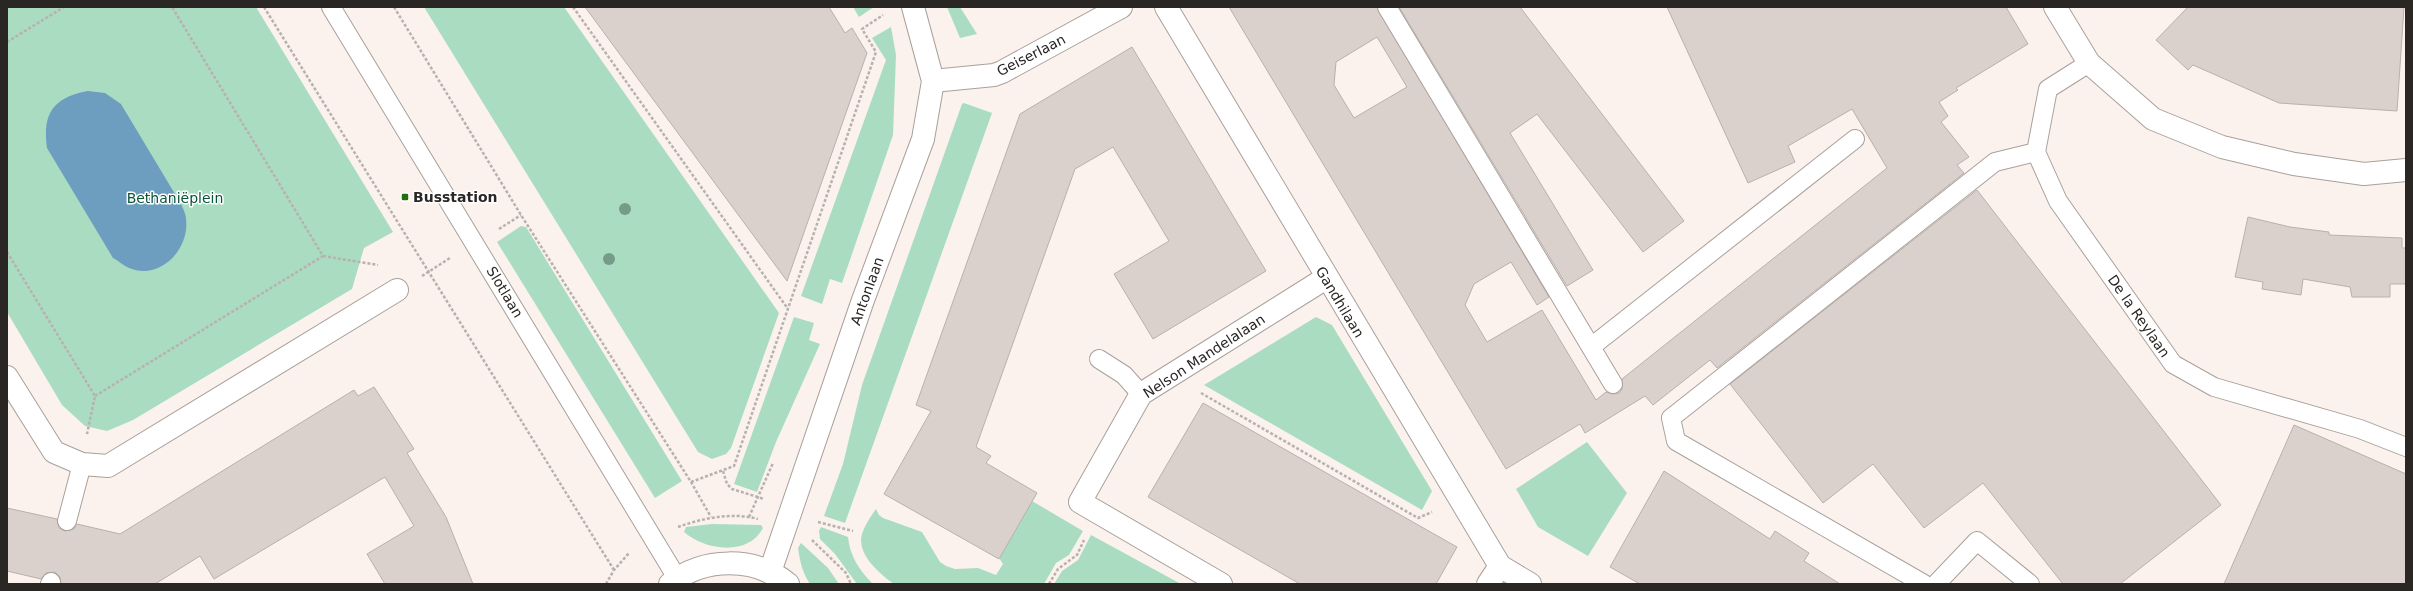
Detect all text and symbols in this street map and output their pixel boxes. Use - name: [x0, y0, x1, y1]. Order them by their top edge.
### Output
- street label: Geiserlaan: [994, 31, 1068, 79]
- place label: Busstation: [413, 189, 498, 205]
- park label: Bethaniëplein: [127, 190, 223, 206]
- marker: Busstation: [400, 192, 410, 202]
- street label: Antonlaan: [847, 255, 887, 327]
- street label: Slotlaan: [484, 264, 526, 320]
- street label: Gandhilaan: [1313, 264, 1367, 340]
- street label: De la Reylaan: [2105, 272, 2173, 360]
- street label: Nelson Mandelalaan: [1140, 311, 1268, 401]

